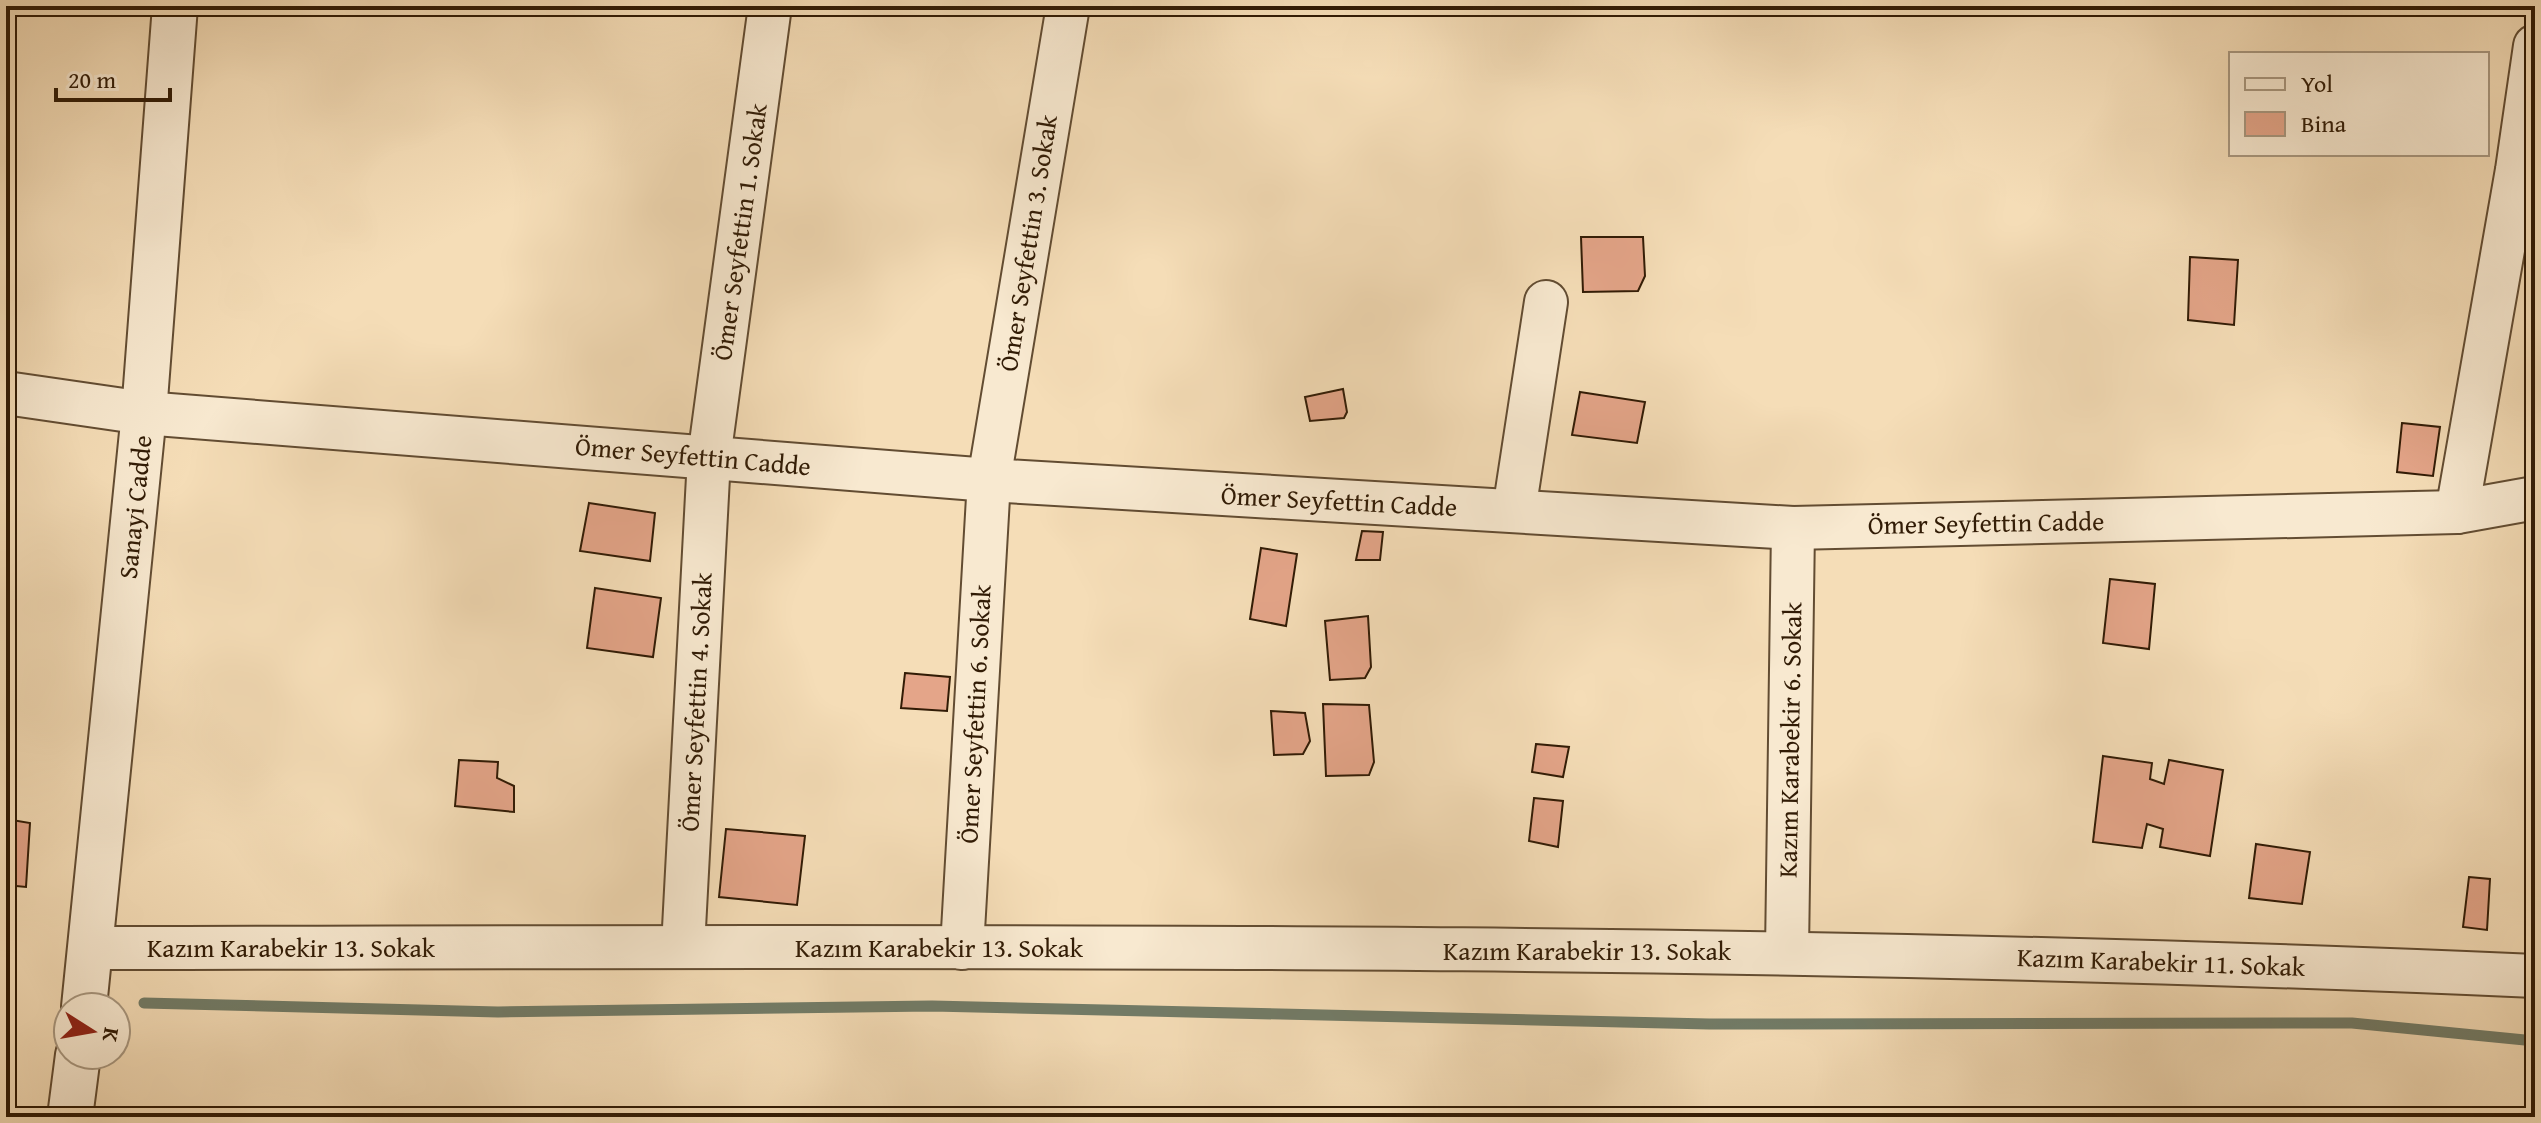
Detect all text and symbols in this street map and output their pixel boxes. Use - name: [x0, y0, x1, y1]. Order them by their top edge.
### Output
- scale bar: [56, 52, 170, 102]
- legend: [2229, 52, 2489, 156]
- text: 20 m: [68, 62, 116, 97]
- text: Yol: [2301, 66, 2333, 101]
- street label: Ömer Seyfettin 1. Sokak: [702, 100, 777, 363]
- text: Bina: [2301, 106, 2347, 141]
- street label: Ömer Seyfettin 3. Sokak: [988, 111, 1067, 374]
- street label: Ömer Seyfettin Cadde: [574, 426, 813, 485]
- street label: Sanayi Cadde: [108, 433, 161, 581]
- street label: Ömer Seyfettin Cadde: [1220, 475, 1458, 526]
- street label: Ömer Seyfettin Cadde: [1867, 501, 2105, 544]
- street label: Ömer Seyfettin 4. Sokak: [669, 571, 722, 832]
- street label: Ömer Seyfettin 6. Sokak: [948, 583, 1001, 844]
- street label: Kazım Karabekir 6. Sokak: [1768, 601, 1811, 878]
- street label: Kazım Karabekir 13. Sokak: [147, 928, 436, 967]
- street label: Kazım Karabekir 13. Sokak: [795, 928, 1084, 967]
- street label: Kazım Karabekir 13. Sokak: [1443, 931, 1732, 970]
- street label: Kazım Karabekir 11. Sokak: [2016, 937, 2306, 986]
- north arrow: [52, 991, 132, 1071]
- text: K: [95, 1025, 129, 1045]

